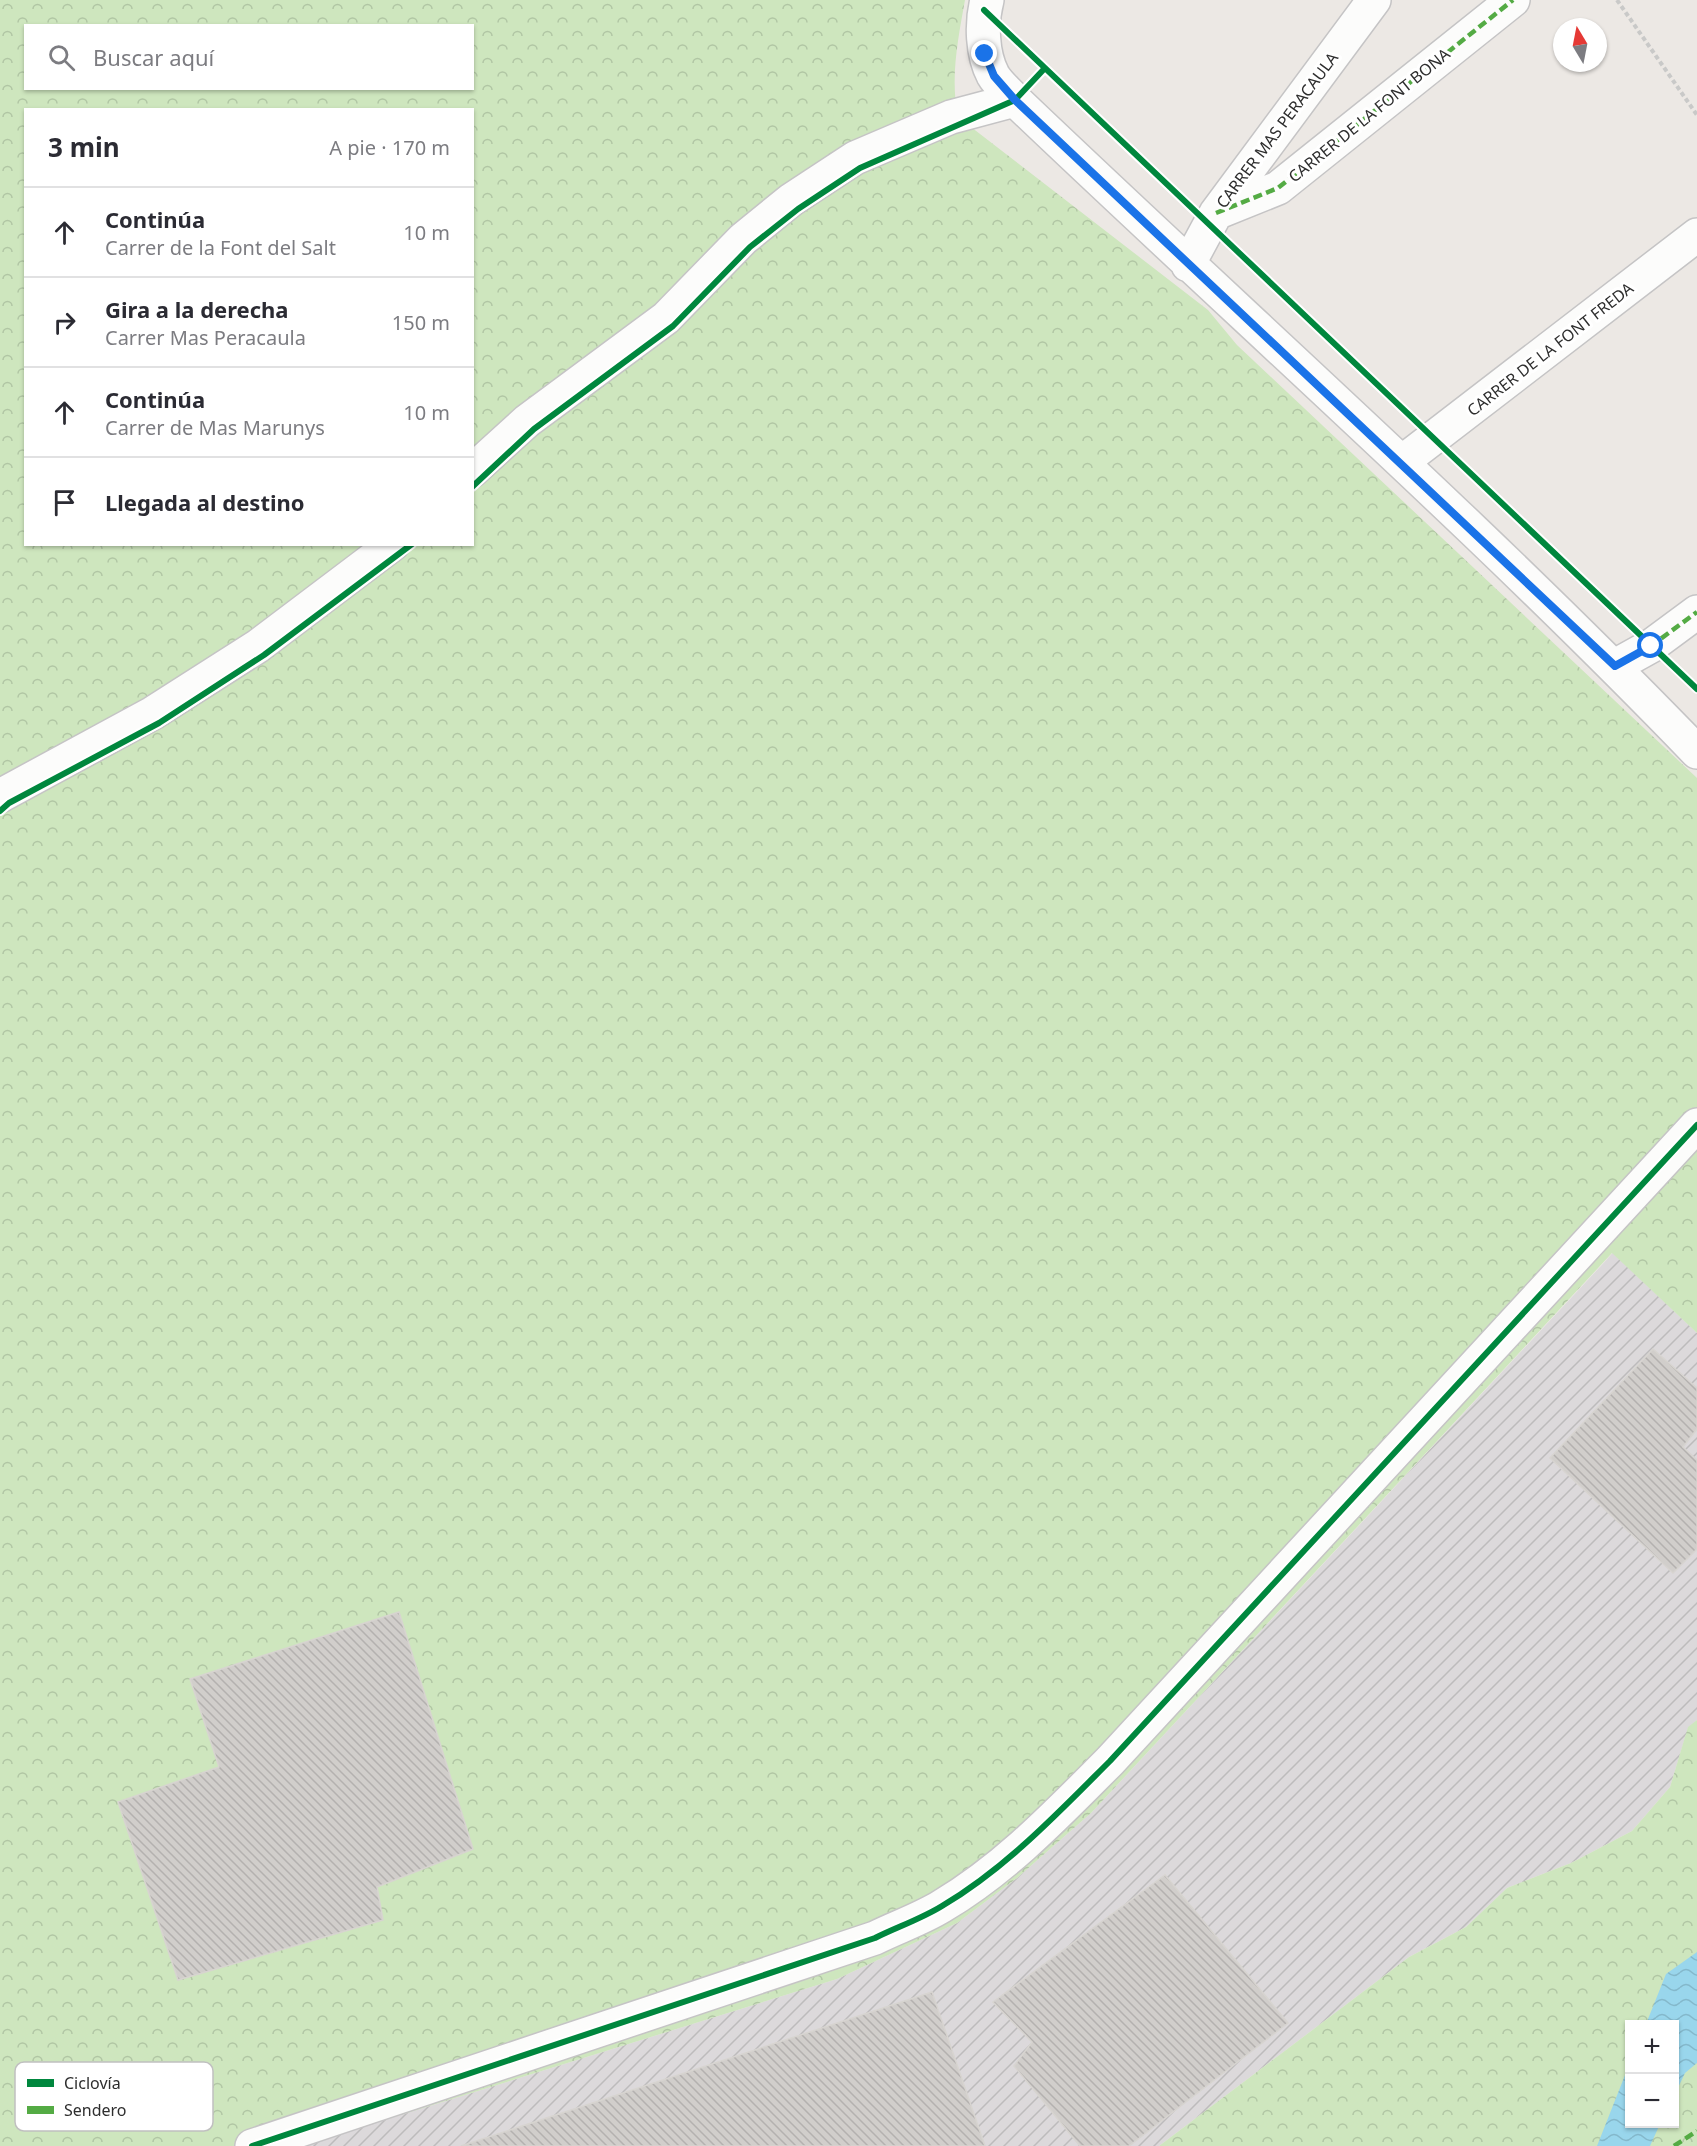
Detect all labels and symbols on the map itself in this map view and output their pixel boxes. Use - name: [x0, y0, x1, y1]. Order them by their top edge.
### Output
- north arrow: [1553, 18, 1607, 72]
- route end: [971, 40, 997, 66]
- street label: CARRER DE LA FONT BONA: [1284, 42, 1455, 187]
- street label: CARRER MAS PERACAULA: [1211, 47, 1343, 212]
- street label: CARRER DE LA FONT FREDA: [1462, 277, 1638, 421]
- route start: [1637, 632, 1663, 658]
- legend: [15, 2062, 213, 2131]
- text: Ciclovía: [64, 2072, 121, 2094]
- text: Sendero: [64, 2099, 127, 2121]

